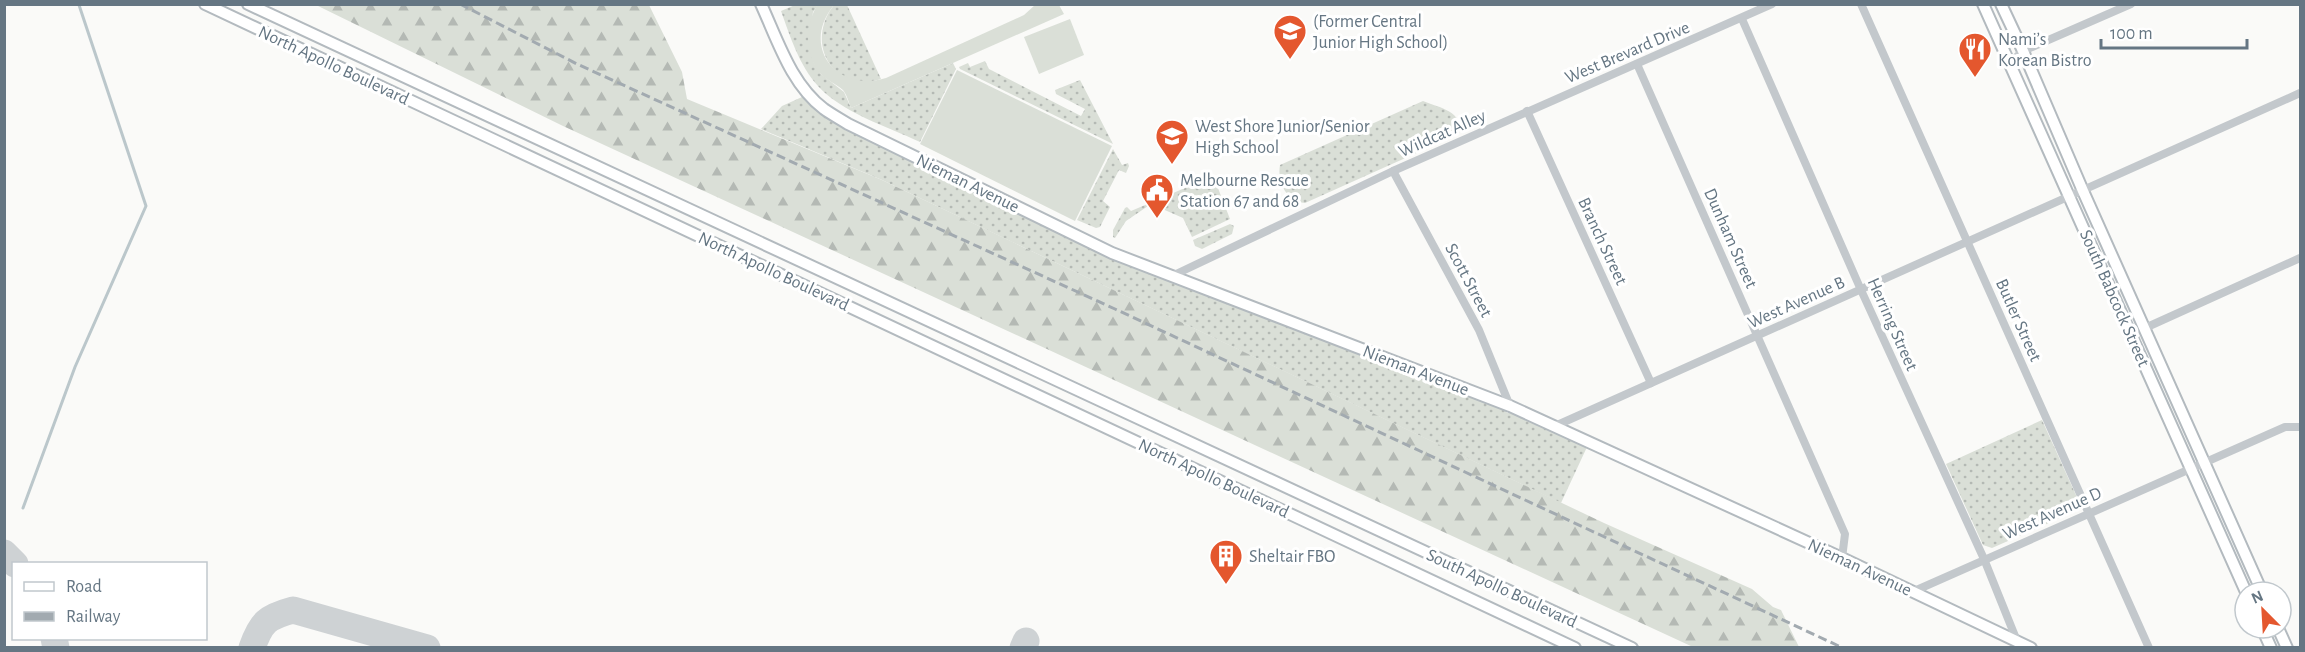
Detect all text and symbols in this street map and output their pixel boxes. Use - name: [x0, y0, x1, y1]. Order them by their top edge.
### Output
- scale bar: [2101, 12, 2246, 50]
- school or university icon: (Former Central Junior High School): [1272, 13, 1308, 60]
- place label: (Former Central Junior High School): [1313, 13, 1448, 52]
- street label: West Brevard Drive: [1562, 19, 1692, 87]
- street label: North Apollo Boulevard: [255, 23, 412, 109]
- text: 100 m: [2110, 25, 2153, 43]
- restaurant icon: Nami’s Korean Bistro: [1957, 31, 1993, 78]
- place label: Nami’s Korean Bistro: [1998, 31, 2092, 70]
- street label: Wildcat Alley: [1396, 107, 1489, 161]
- school or university icon: West Shore Junior/Senior High School: [1154, 118, 1190, 165]
- place label: West Shore Junior/Senior High School: [1195, 118, 1370, 157]
- street label: Nieman Avenue: [913, 151, 1022, 217]
- public building icon: Melbourne Rescue Station 67 and 68: [1139, 172, 1175, 219]
- place label: Melbourne Rescue Station 67 and 68: [1180, 172, 1309, 211]
- street label: Dunham Street: [1700, 186, 1760, 291]
- street label: Branch Street: [1574, 195, 1630, 288]
- street label: South Babcock Street: [2076, 227, 2152, 370]
- street label: North Apollo Boulevard: [695, 229, 852, 315]
- street label: Scott Street: [1441, 241, 1495, 321]
- street label: West Avenue B: [1745, 274, 1848, 332]
- street label: Herring Street: [1864, 275, 1921, 374]
- street label: Butler Street: [1992, 276, 2044, 365]
- street label: Nieman Avenue: [1360, 342, 1471, 399]
- street label: North Apollo Boulevard: [1135, 436, 1292, 522]
- street label: West Avenue D: [2000, 484, 2104, 544]
- street label: Nieman Avenue: [1805, 536, 1914, 600]
- building icon: Sheltair FBO: [1208, 538, 1244, 585]
- street label: South Apollo Boulevard: [1424, 546, 1580, 632]
- place label: Sheltair FBO: [1249, 548, 1336, 566]
- legend: [12, 562, 207, 640]
- text: Road: [66, 578, 102, 596]
- north arrow: [2233, 580, 2293, 640]
- text: N: [2249, 588, 2266, 607]
- text: Railway: [66, 608, 121, 626]

